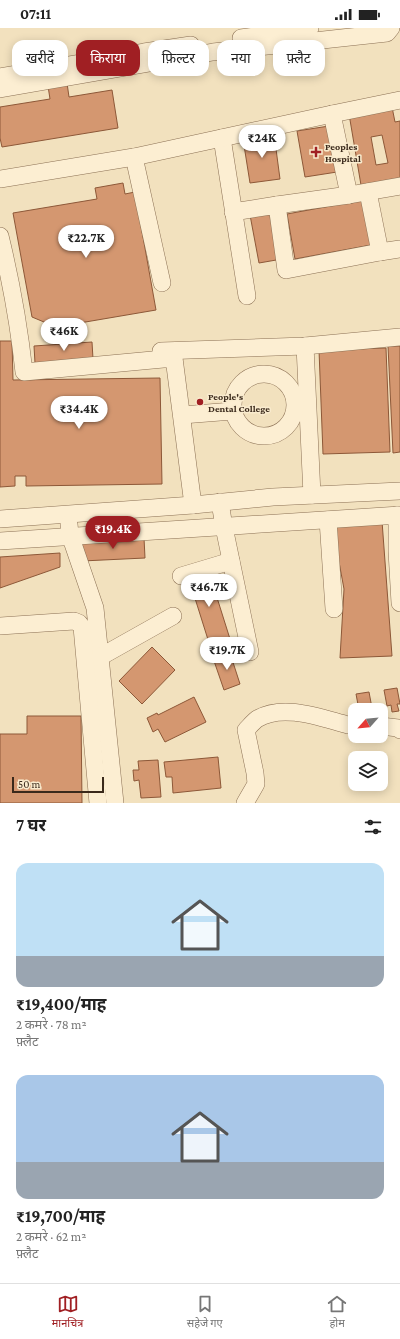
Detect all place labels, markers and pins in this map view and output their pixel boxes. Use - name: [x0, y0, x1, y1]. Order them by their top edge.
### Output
- pin: ₹24K: [238, 125, 286, 159]
- place label: Peoples Hospital: [325, 141, 361, 164]
- marker: Peoples Hospital: [310, 146, 322, 158]
- pin: ₹22.7K: [53, 225, 119, 259]
- pin: ₹46K: [40, 318, 88, 352]
- place label: People's Dental College: [208, 391, 270, 414]
- pin: ₹34.4K: [46, 396, 112, 430]
- marker: People's Dental College: [195, 397, 205, 407]
- pin: ₹19.4K: [80, 516, 146, 550]
- pin: ₹46.7K: [176, 574, 242, 608]
- pin: ₹19.7K: [194, 637, 260, 671]

